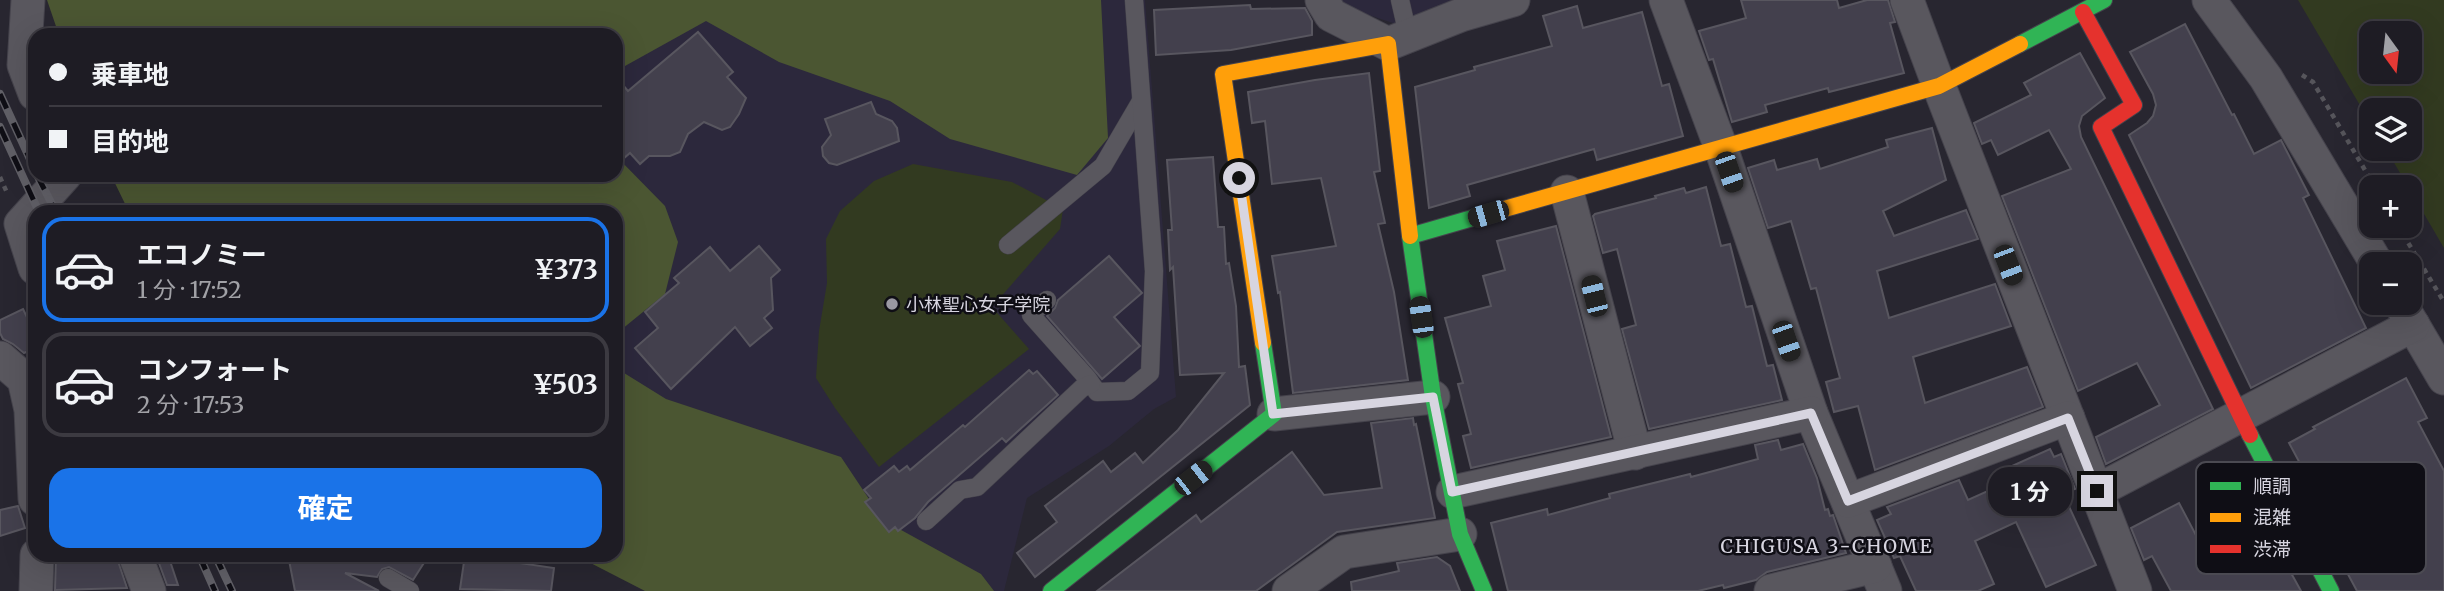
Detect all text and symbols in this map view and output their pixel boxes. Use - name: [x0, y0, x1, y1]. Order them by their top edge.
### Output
- north arrow: [2359, 21, 2422, 84]
- map controls: [2359, 21, 2422, 315]
- text: 乗車地: [91, 58, 169, 91]
- button: layers: [2359, 98, 2422, 161]
- text: 目的地: [91, 125, 169, 158]
- car: [1713, 149, 1746, 195]
- route start: [1223, 162, 1255, 194]
- button: +: [2359, 175, 2422, 238]
- car: [1465, 198, 1512, 230]
- icon: car: [53, 238, 116, 301]
- text: エコノミー: [137, 238, 267, 271]
- car: [1991, 242, 2026, 288]
- button: −: [2359, 252, 2422, 315]
- text: ¥373: [534, 253, 598, 286]
- car: [1579, 273, 1610, 319]
- text: 1 分 · 17:52: [137, 275, 242, 304]
- place label: 小林聖心女子学院: [906, 293, 1050, 316]
- car: [1408, 295, 1435, 339]
- marker: 小林聖心女子学院: [884, 296, 900, 312]
- car: [1770, 318, 1803, 364]
- icon: car: [53, 353, 116, 416]
- text: コンフォート: [137, 353, 292, 386]
- text: ¥503: [532, 368, 598, 401]
- text: 2 分 · 17:53: [137, 390, 244, 419]
- car: [1170, 457, 1217, 499]
- legend: [2196, 462, 2426, 574]
- callout: 1 分: [1988, 466, 2072, 516]
- button: 確定: [49, 468, 602, 548]
- text: 順調: [2253, 474, 2291, 498]
- route end: [2081, 475, 2113, 507]
- text: 1 分: [2010, 477, 2050, 506]
- text: 混雑: [2253, 505, 2291, 529]
- district label: CHIGUSA 3-CHOME: [1721, 534, 1933, 558]
- text: 渋滞: [2253, 537, 2291, 561]

